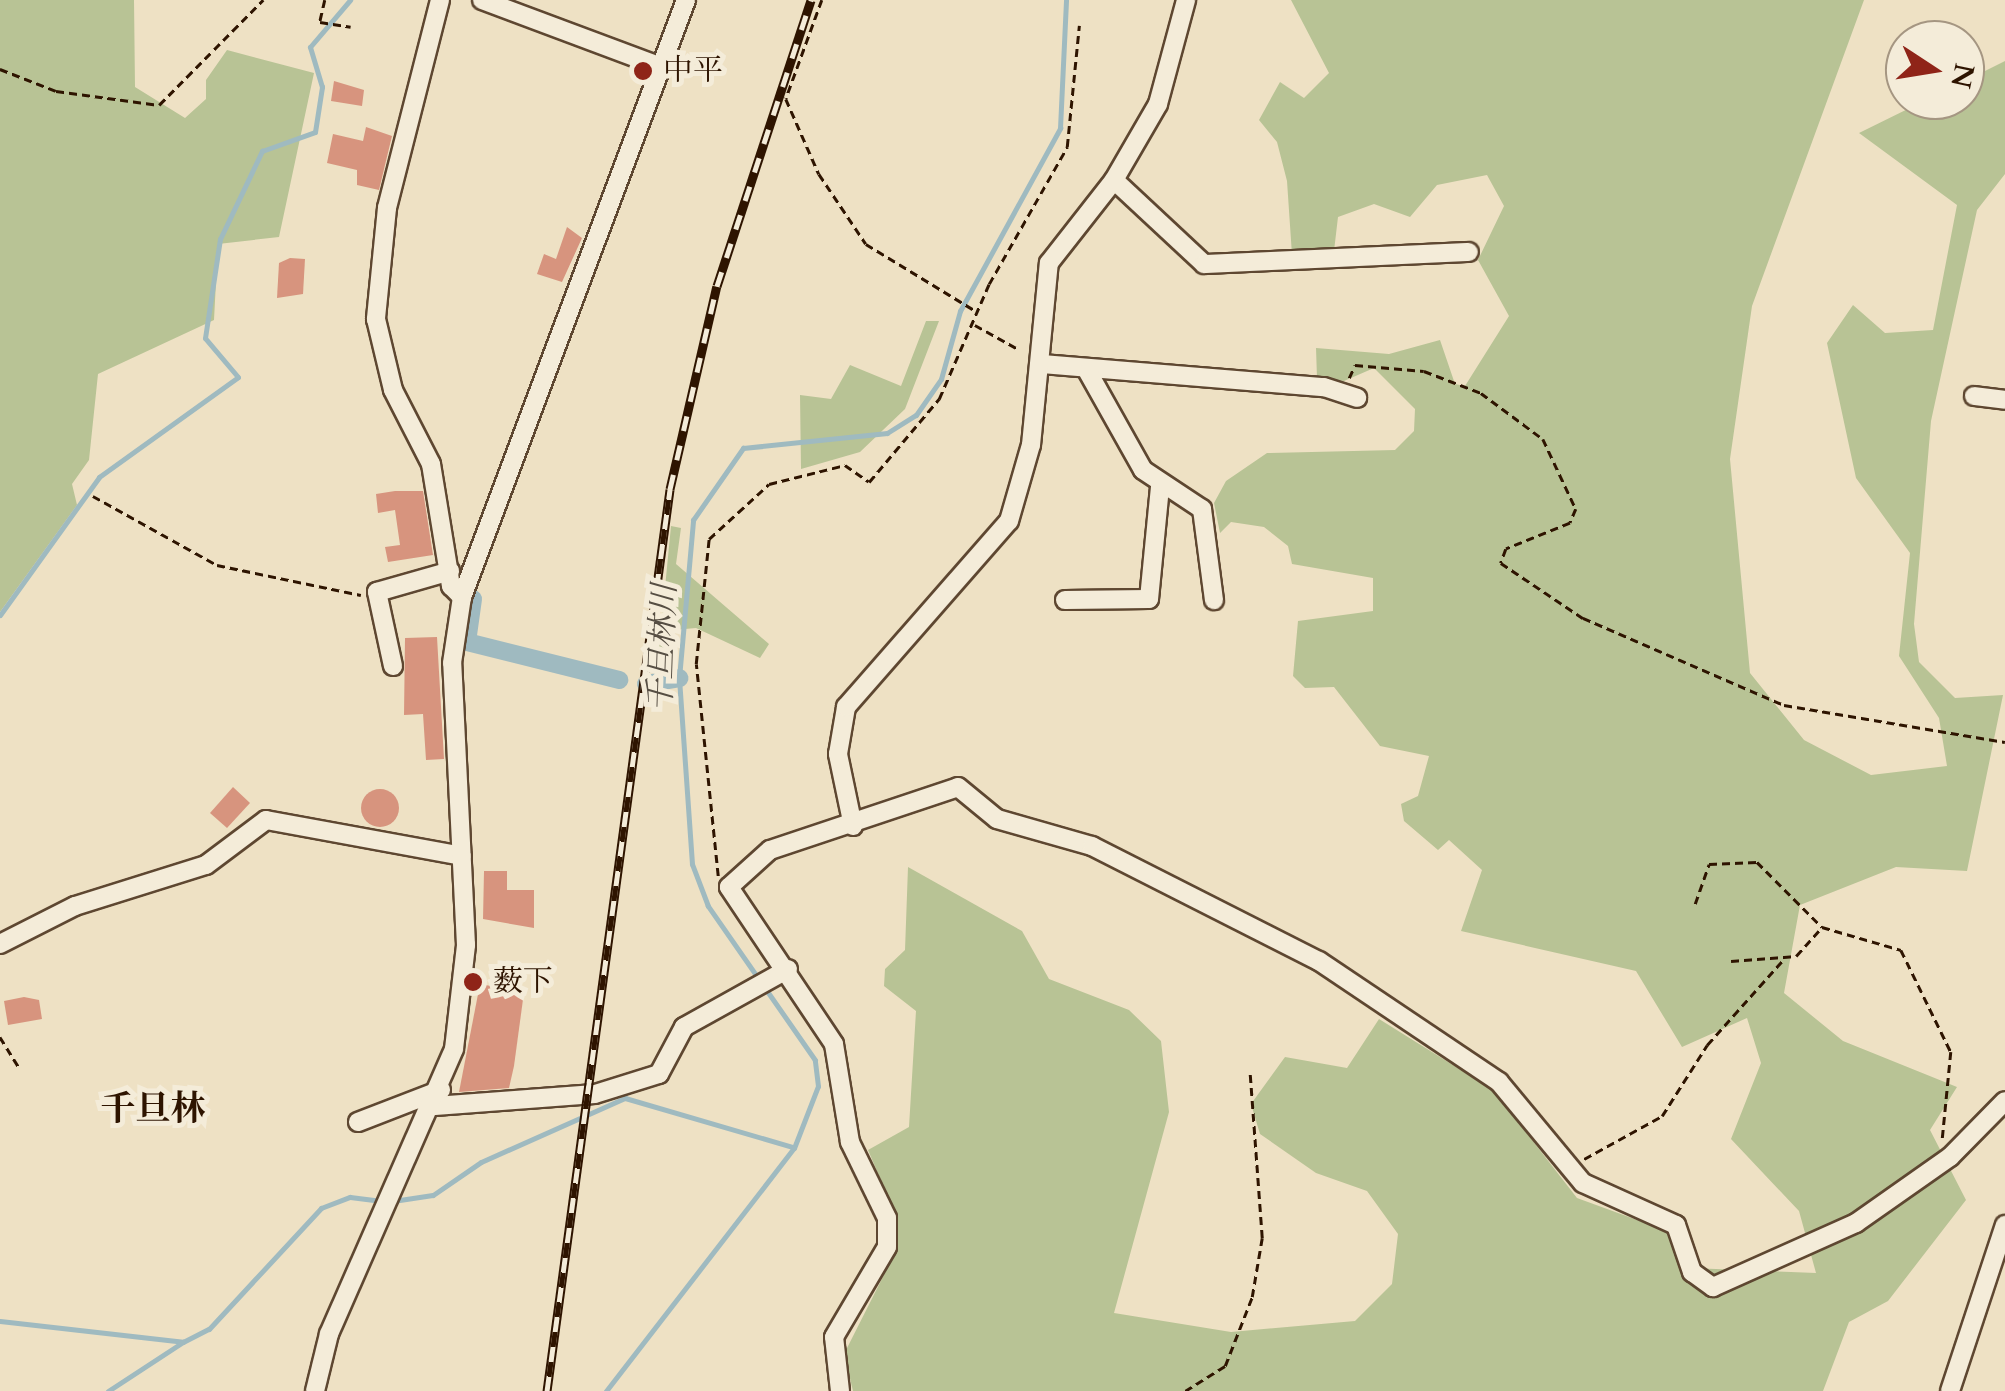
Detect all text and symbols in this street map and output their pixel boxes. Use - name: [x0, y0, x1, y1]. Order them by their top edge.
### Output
- north arrow: [1885, 20, 1985, 120]
- place label: 中平: [663, 53, 723, 89]
- marker: 中平: [632, 60, 654, 82]
- text: N: [1941, 60, 1984, 92]
- water label: 千旦林川: [642, 583, 684, 713]
- place label: 薮下: [493, 964, 553, 1000]
- marker: 薮下: [462, 971, 484, 993]
- district label: 千旦林: [101, 1088, 205, 1130]

